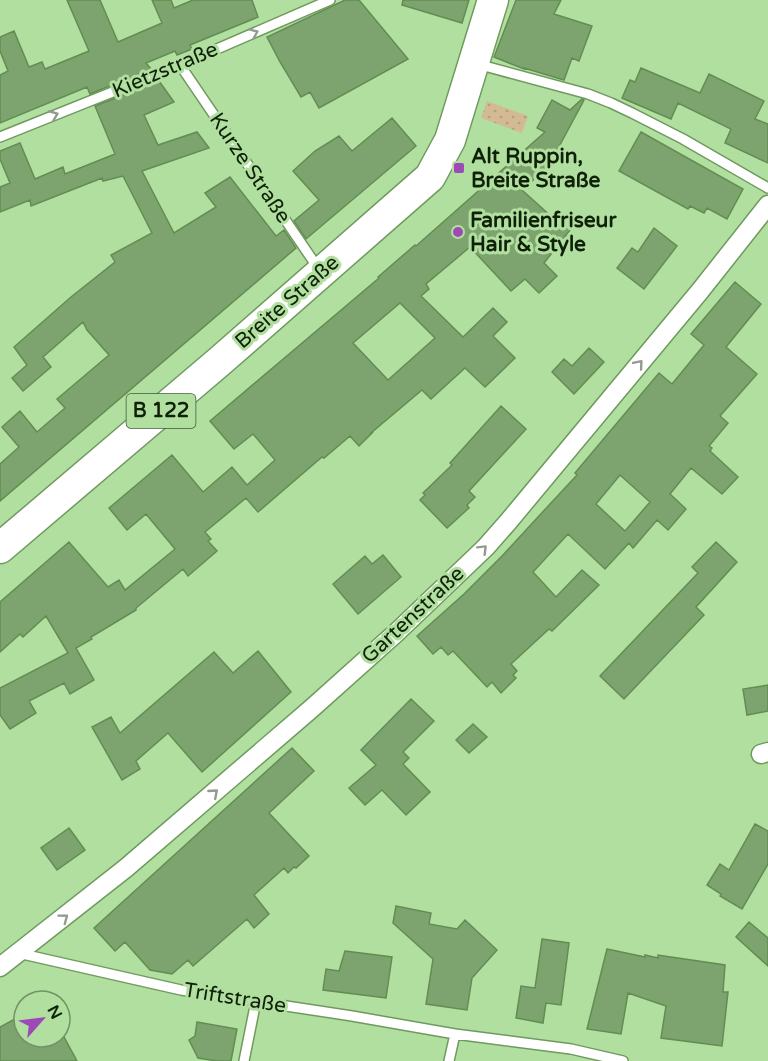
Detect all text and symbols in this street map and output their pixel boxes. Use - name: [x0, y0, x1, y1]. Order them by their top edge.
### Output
- one-way arrow: [247, 28, 258, 40]
- street label: Kietzstraße: [108, 37, 222, 103]
- street label: Kurze Straße: [204, 108, 296, 228]
- one-way arrow: [48, 110, 59, 123]
- place label: Alt Ruppin, Breite Straße: [471, 144, 601, 193]
- marker: Alt Ruppin, Breite Straße: [452, 161, 466, 175]
- place label: Familienfriseur Hair & Style: [470, 208, 617, 257]
- marker: Familienfriseur Hair & Style: [451, 225, 465, 239]
- street label: Breite Straße: [230, 250, 344, 354]
- one-way arrow: [632, 360, 643, 371]
- road number: B 122: [126, 394, 195, 428]
- one-way arrow: [476, 546, 487, 556]
- street label: Gartenstraße: [357, 561, 469, 669]
- one-way arrow: [207, 789, 218, 800]
- one-way arrow: [58, 914, 69, 925]
- street label: Triftstraße: [182, 978, 288, 1018]
- north arrow: [12, 989, 72, 1049]
- text: N: [43, 1002, 66, 1023]

